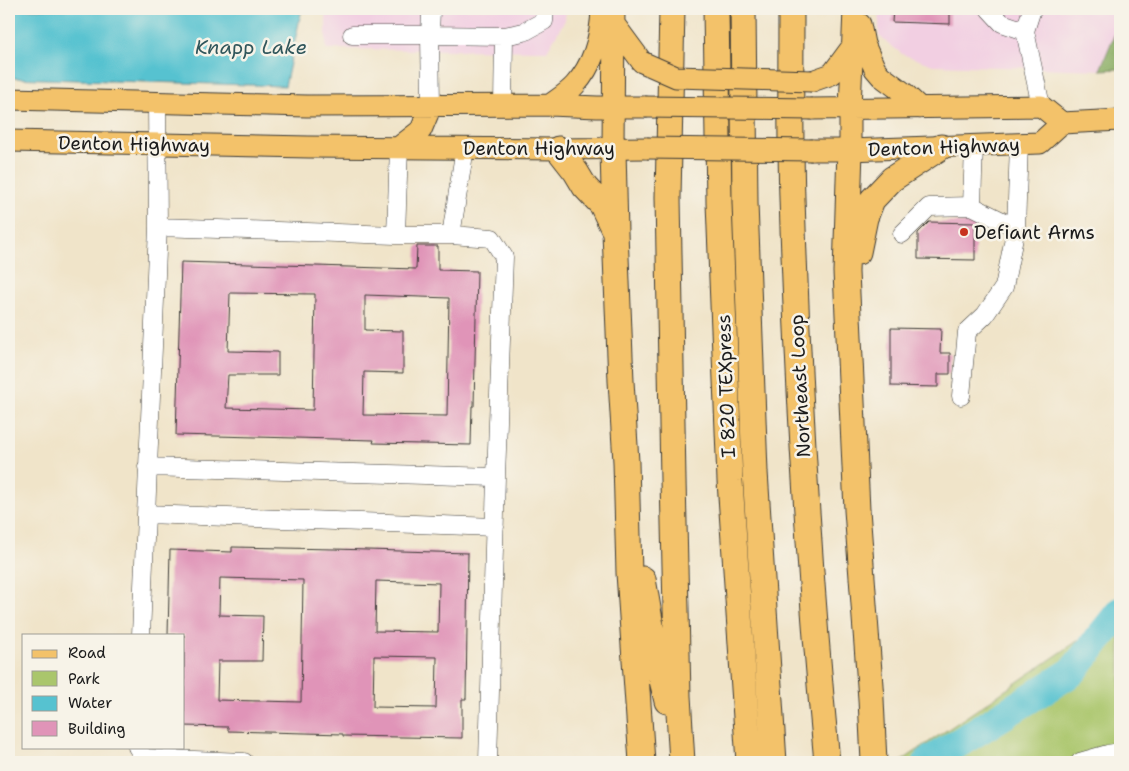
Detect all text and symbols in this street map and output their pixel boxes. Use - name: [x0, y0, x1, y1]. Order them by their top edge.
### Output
- water label: Knapp Lake: [195, 34, 307, 60]
- street label: Denton Highway: [58, 130, 210, 158]
- street label: Denton Highway: [868, 132, 1020, 162]
- street label: Denton Highway: [463, 136, 615, 161]
- place label: Defiant Arms: [974, 220, 1095, 245]
- marker: Defiant Arms: [958, 226, 970, 238]
- street label: I 820 TEXpress: [711, 314, 741, 458]
- street label: Northeast Loop: [784, 314, 816, 458]
- legend: [22, 634, 185, 748]
- text: Road: [68, 643, 106, 663]
- text: Park: [68, 669, 100, 689]
- text: Water: [68, 693, 112, 713]
- text: Building: [68, 719, 125, 739]

